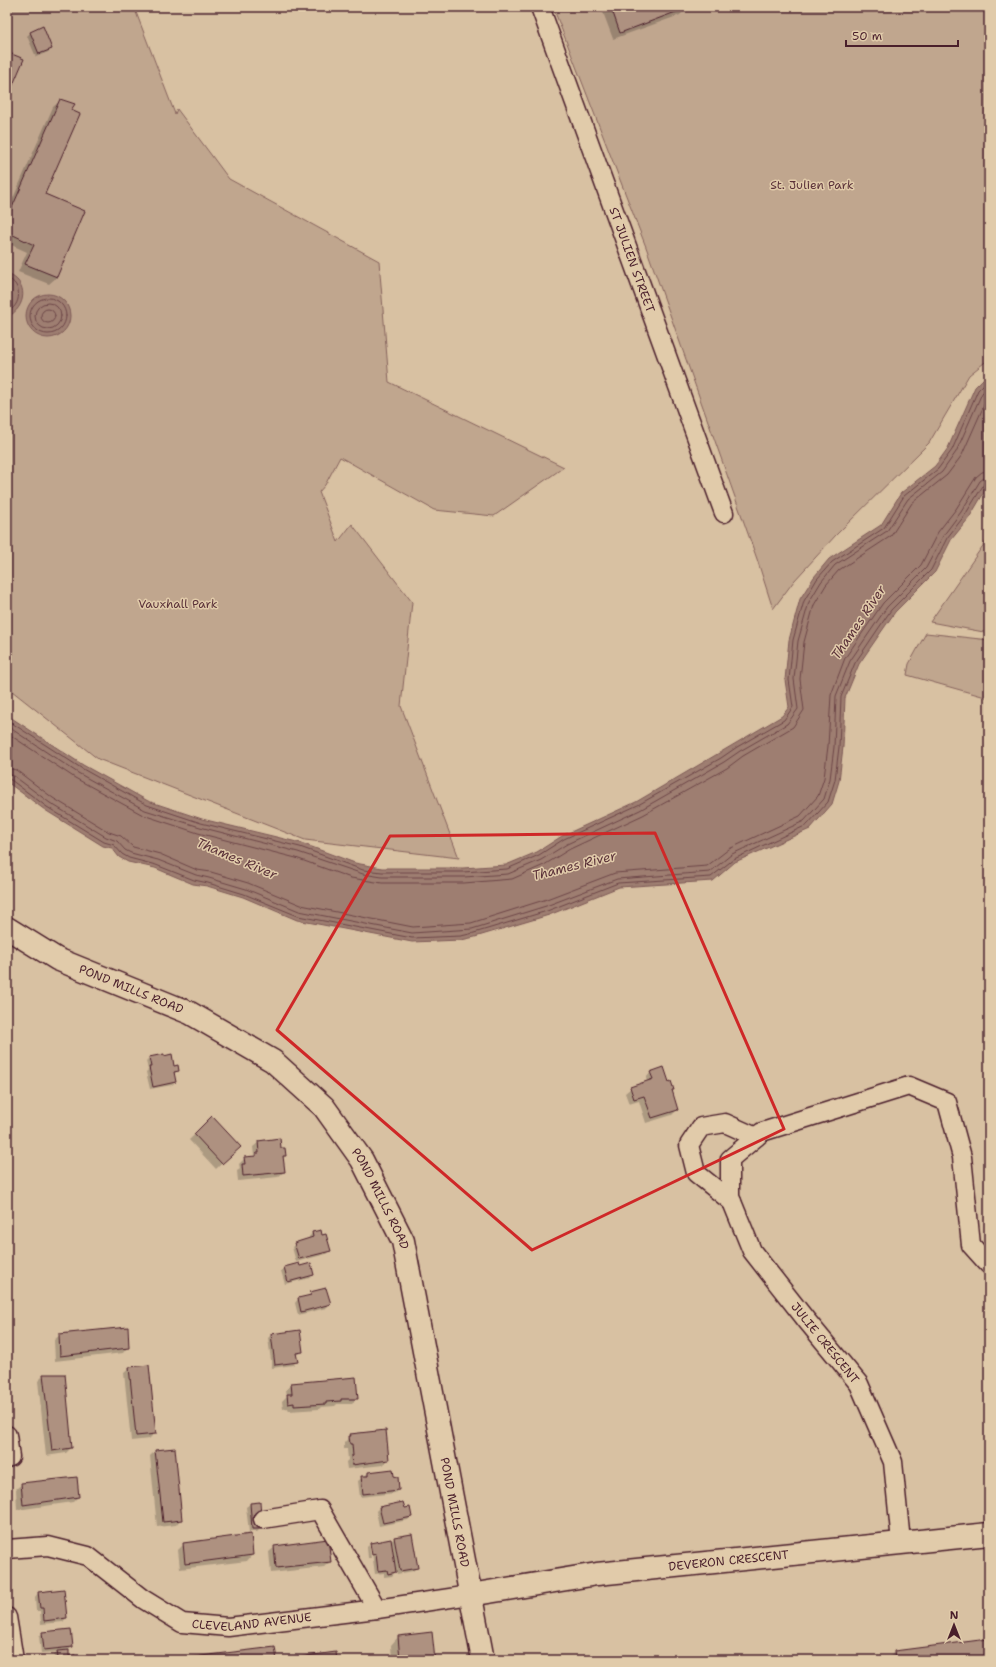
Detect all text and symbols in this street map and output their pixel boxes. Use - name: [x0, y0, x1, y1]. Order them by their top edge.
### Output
- scale bar: [846, 22, 958, 48]
- text: 50 m: [852, 28, 882, 44]
- park label: St. Julien Park: [770, 177, 854, 193]
- street label: ST JULIEN STREET: [605, 205, 659, 315]
- water label: Thames River: [827, 581, 890, 663]
- park label: Vauxhall Park: [138, 596, 218, 612]
- water label: Thames River: [194, 834, 281, 883]
- water label: Thames River: [530, 847, 619, 884]
- street label: POND MILLS ROAD: [77, 961, 186, 1018]
- street label: POND MILLS ROAD: [348, 1145, 412, 1250]
- street label: JULIE CRESCENT: [787, 1299, 863, 1387]
- street label: POND MILLS ROAD: [436, 1456, 473, 1569]
- street label: DEVERON CRESCENT: [668, 1546, 790, 1575]
- north arrow: [934, 1605, 974, 1645]
- text: N: [950, 1608, 959, 1623]
- street label: CLEVELAND AVENUE: [191, 1609, 312, 1635]

